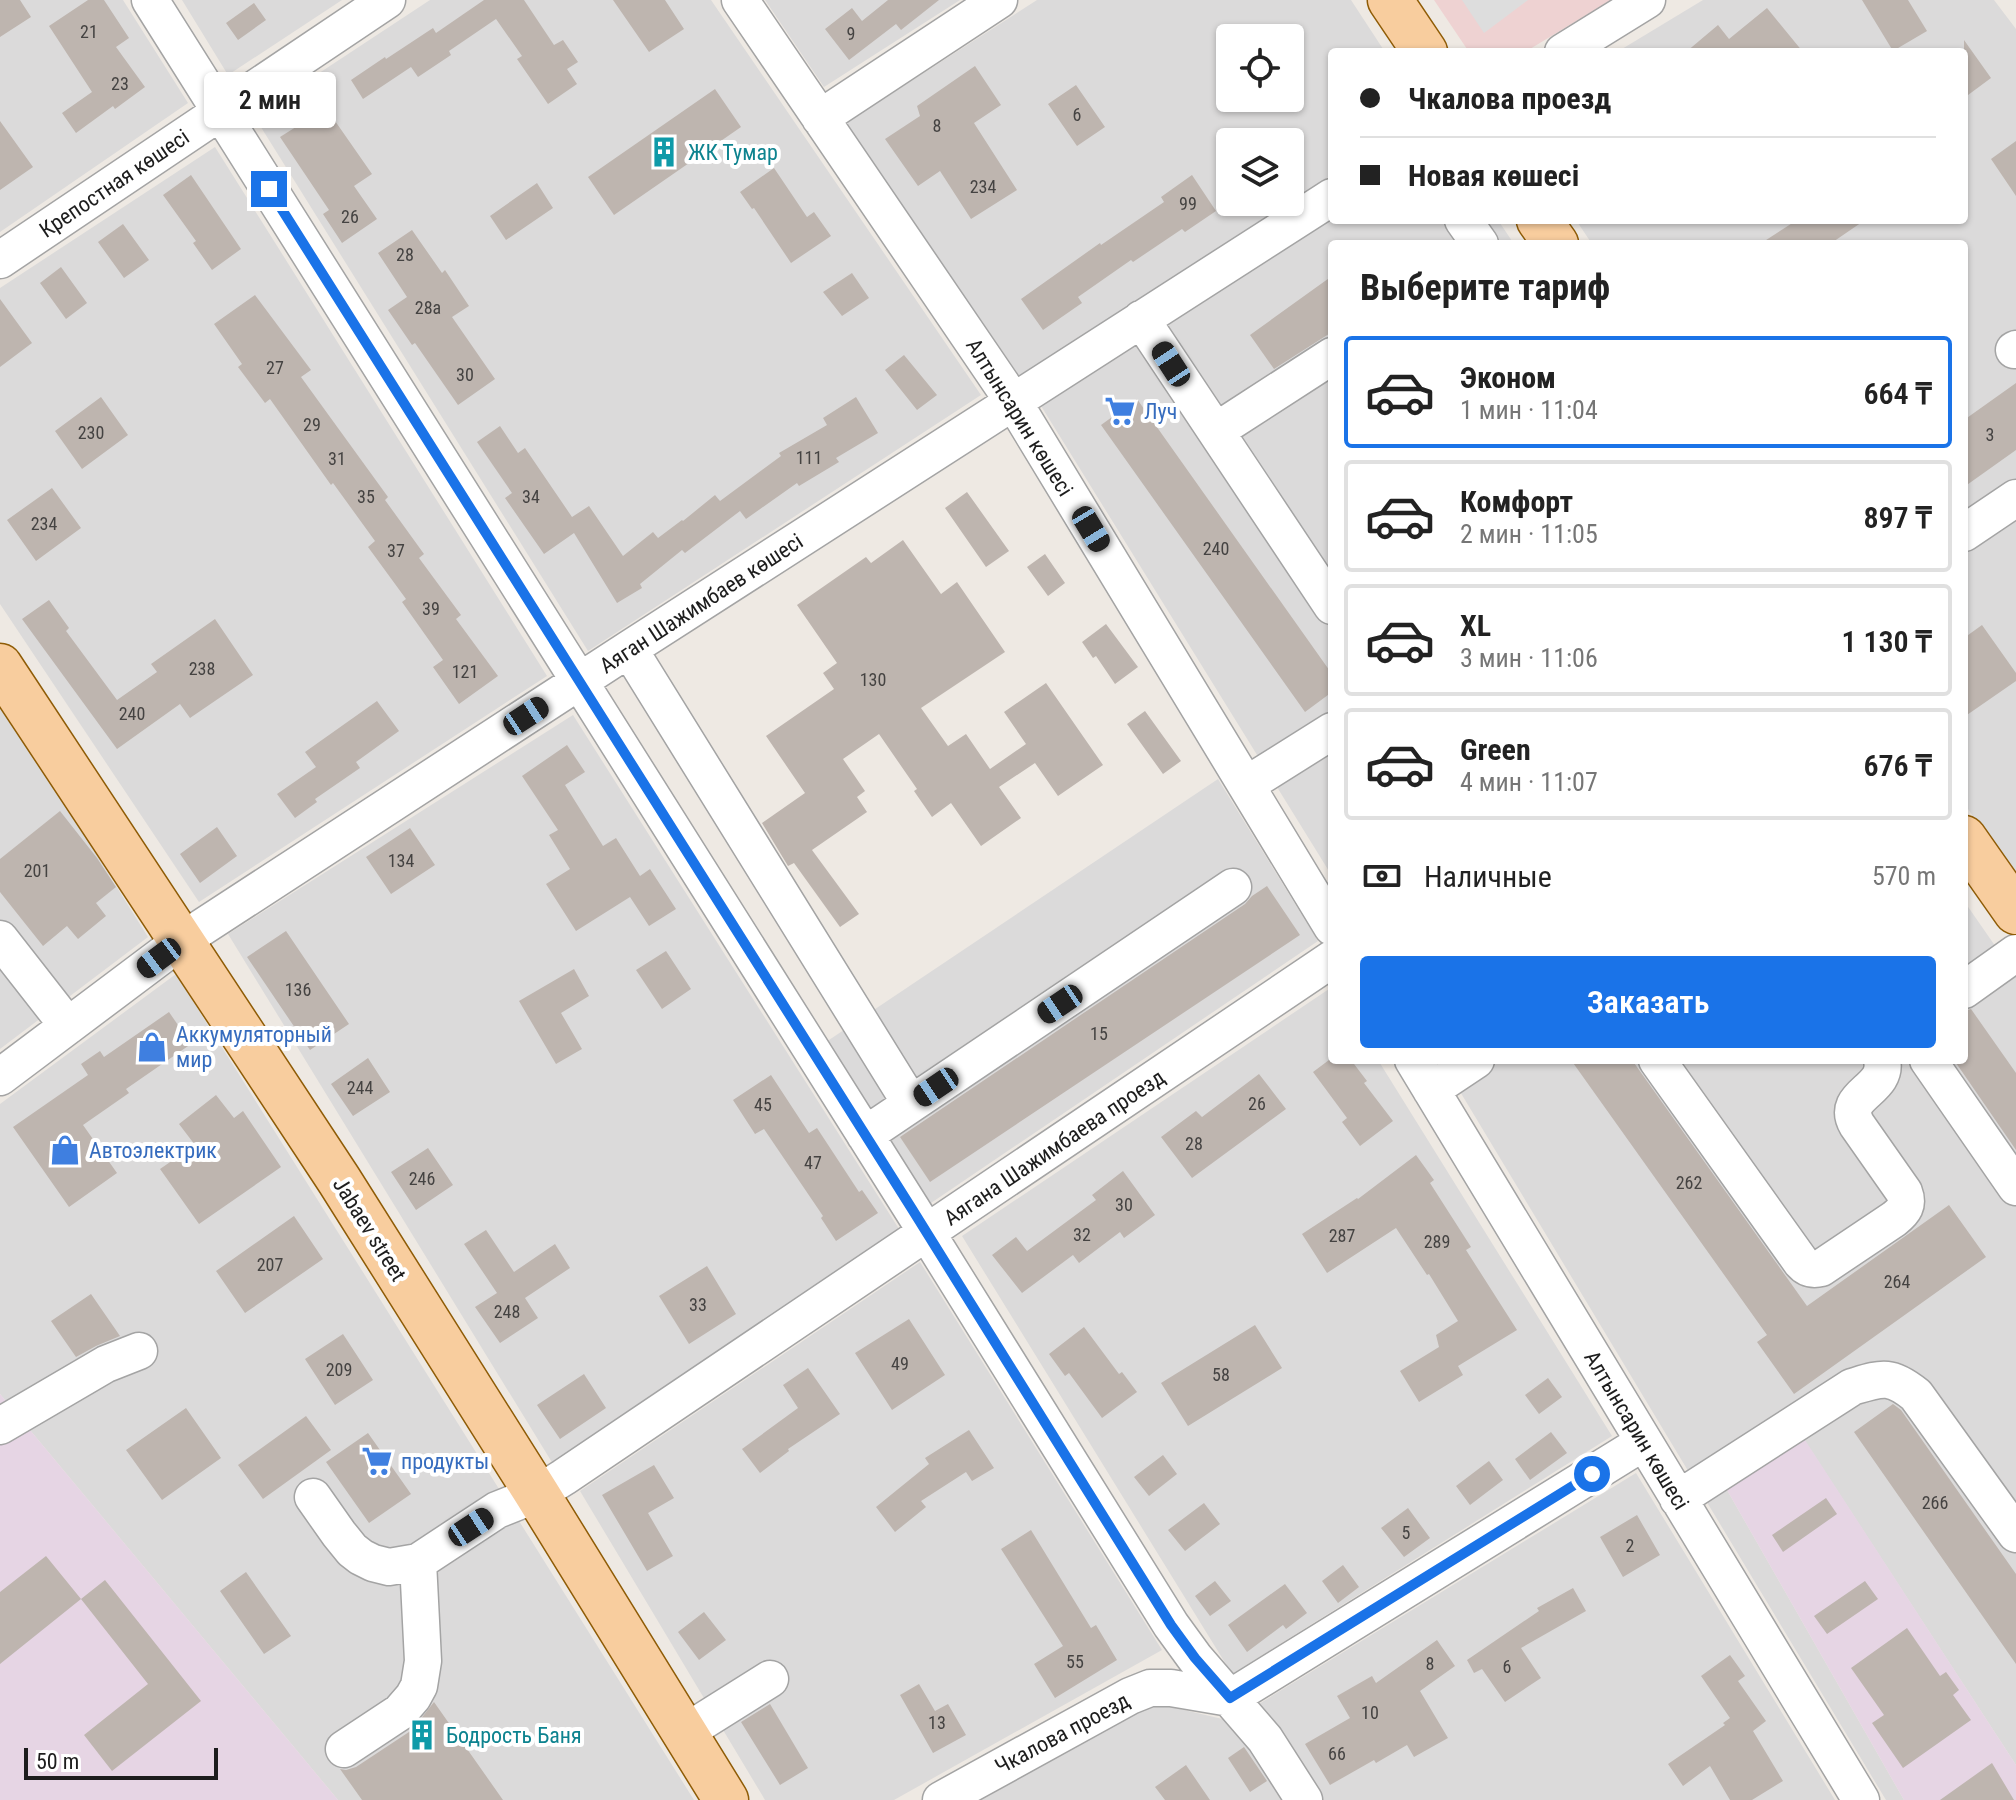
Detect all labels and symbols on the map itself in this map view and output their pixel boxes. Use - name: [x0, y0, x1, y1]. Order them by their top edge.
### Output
- house number: 21: [80, 21, 98, 42]
- house number: 9: [847, 23, 855, 44]
- house number: 23: [111, 73, 129, 94]
- callout: 2 мин: [203, 73, 335, 129]
- house number: 6: [1073, 104, 1081, 125]
- house number: 8: [933, 115, 941, 136]
- street label: Крепостная көшесі: [35, 124, 194, 243]
- building icon: ЖК Тумар: [647, 135, 681, 169]
- place label: ЖК Тумар: [688, 140, 778, 165]
- route end: [251, 171, 287, 207]
- house number: 234: [970, 176, 996, 197]
- house number: 99: [1179, 193, 1197, 214]
- house number: 26: [341, 206, 359, 227]
- house number: 28: [396, 244, 414, 265]
- house number: 28а: [415, 297, 441, 318]
- street label: Алтынсарин көшесі: [961, 334, 1078, 501]
- car: [1148, 337, 1194, 391]
- house number: 27: [266, 357, 284, 378]
- house number: 30: [456, 364, 474, 385]
- supermarket icon: Луч: [1103, 394, 1137, 428]
- place label: Луч: [1144, 399, 1177, 424]
- house number: 29: [303, 414, 321, 435]
- house number: 230: [78, 422, 104, 443]
- house number: 3: [1986, 424, 1994, 445]
- house number: 111: [796, 447, 822, 468]
- house number: 31: [328, 448, 346, 469]
- house number: 35: [357, 486, 375, 507]
- house number: 34: [522, 486, 540, 507]
- car: [1068, 502, 1114, 556]
- house number: 234: [31, 513, 57, 534]
- street label: Аяган Шажимбаев көшесі: [595, 528, 807, 678]
- house number: 240: [1203, 538, 1229, 559]
- house number: 37: [387, 540, 405, 561]
- house number: 39: [422, 598, 440, 619]
- house number: 238: [189, 658, 215, 679]
- house number: 121: [452, 661, 478, 682]
- house number: 130: [860, 669, 886, 690]
- car: [499, 693, 553, 739]
- house number: 240: [119, 703, 145, 724]
- house number: 134: [388, 850, 414, 871]
- house number: 201: [24, 860, 50, 881]
- car: [133, 934, 185, 982]
- house number: 136: [285, 979, 311, 1000]
- car: [1033, 981, 1087, 1027]
- place label: Аккумуляторный мир: [176, 1022, 332, 1072]
- house number: 15: [1090, 1023, 1108, 1044]
- shop icon: Аккумуляторный мир: [135, 1030, 169, 1064]
- car: [909, 1064, 963, 1110]
- street label: Аягана Шажимбаева проезд: [939, 1064, 1169, 1231]
- house number: 244: [347, 1077, 373, 1098]
- house number: 26: [1248, 1093, 1266, 1114]
- house number: 45: [754, 1094, 772, 1115]
- shop icon: Автоэлектрик: [48, 1133, 82, 1167]
- house number: 28: [1185, 1133, 1203, 1154]
- place label: Автоэлектрик: [89, 1138, 217, 1163]
- house number: 47: [804, 1152, 822, 1173]
- house number: 246: [409, 1168, 435, 1189]
- house number: 262: [1676, 1172, 1702, 1193]
- street label: Jabaev street: [328, 1173, 411, 1286]
- house number: 30: [1115, 1194, 1133, 1215]
- house number: 32: [1073, 1224, 1091, 1245]
- house number: 287: [1329, 1225, 1355, 1246]
- house number: 289: [1424, 1231, 1450, 1252]
- house number: 207: [257, 1254, 283, 1275]
- house number: 264: [1884, 1271, 1910, 1292]
- house number: 33: [689, 1294, 707, 1315]
- house number: 248: [494, 1301, 520, 1322]
- street label: Алтынсарин көшесі: [1579, 1346, 1694, 1514]
- house number: 49: [891, 1353, 909, 1374]
- house number: 209: [326, 1359, 352, 1380]
- house number: 58: [1212, 1364, 1230, 1385]
- supermarket icon: продукты: [360, 1444, 394, 1478]
- place label: продукты: [401, 1449, 489, 1474]
- route start: [1574, 1456, 1610, 1492]
- house number: 266: [1922, 1492, 1948, 1513]
- car: [444, 1504, 498, 1550]
- house number: 5: [1402, 1522, 1411, 1543]
- house number: 2: [1626, 1535, 1635, 1556]
- house number: 55: [1066, 1651, 1084, 1672]
- house number: 8: [1426, 1653, 1434, 1674]
- house number: 6: [1503, 1656, 1511, 1677]
- street label: Чкалова проезд: [991, 1688, 1134, 1779]
- house number: 10: [1361, 1702, 1379, 1723]
- house number: 13: [928, 1712, 946, 1733]
- building icon: Бодрость Баня: [405, 1718, 439, 1752]
- place label: Бодрость Баня: [446, 1723, 582, 1748]
- house number: 66: [1328, 1743, 1346, 1764]
- scale bar: [24, 1744, 218, 1780]

